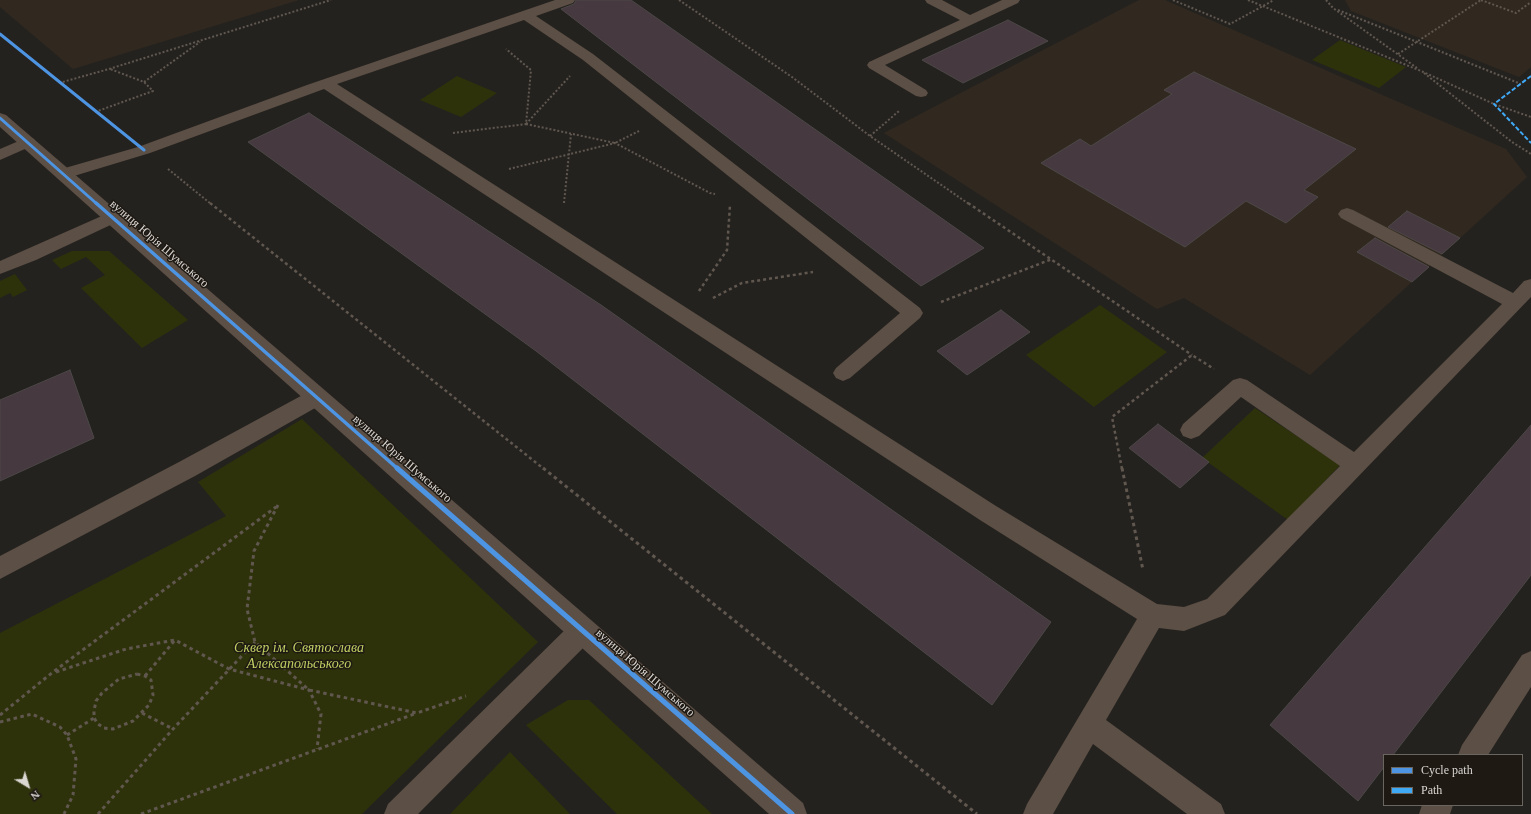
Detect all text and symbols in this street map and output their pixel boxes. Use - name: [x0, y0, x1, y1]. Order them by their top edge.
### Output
- street label: вулиця Юрія Шумського: [107, 197, 211, 291]
- street label: вулиця Юрія Шумського: [350, 412, 454, 506]
- street label: вулиця Юрія Шумського: [593, 626, 697, 720]
- park label: Сквер ім. Святослава Алексапольського: [234, 640, 364, 672]
- legend: [1383, 754, 1523, 806]
- text: Cycle path: [1421, 763, 1473, 777]
- north arrow: [8, 766, 48, 806]
- text: Path: [1421, 783, 1442, 797]
- text: N: [29, 788, 42, 803]

